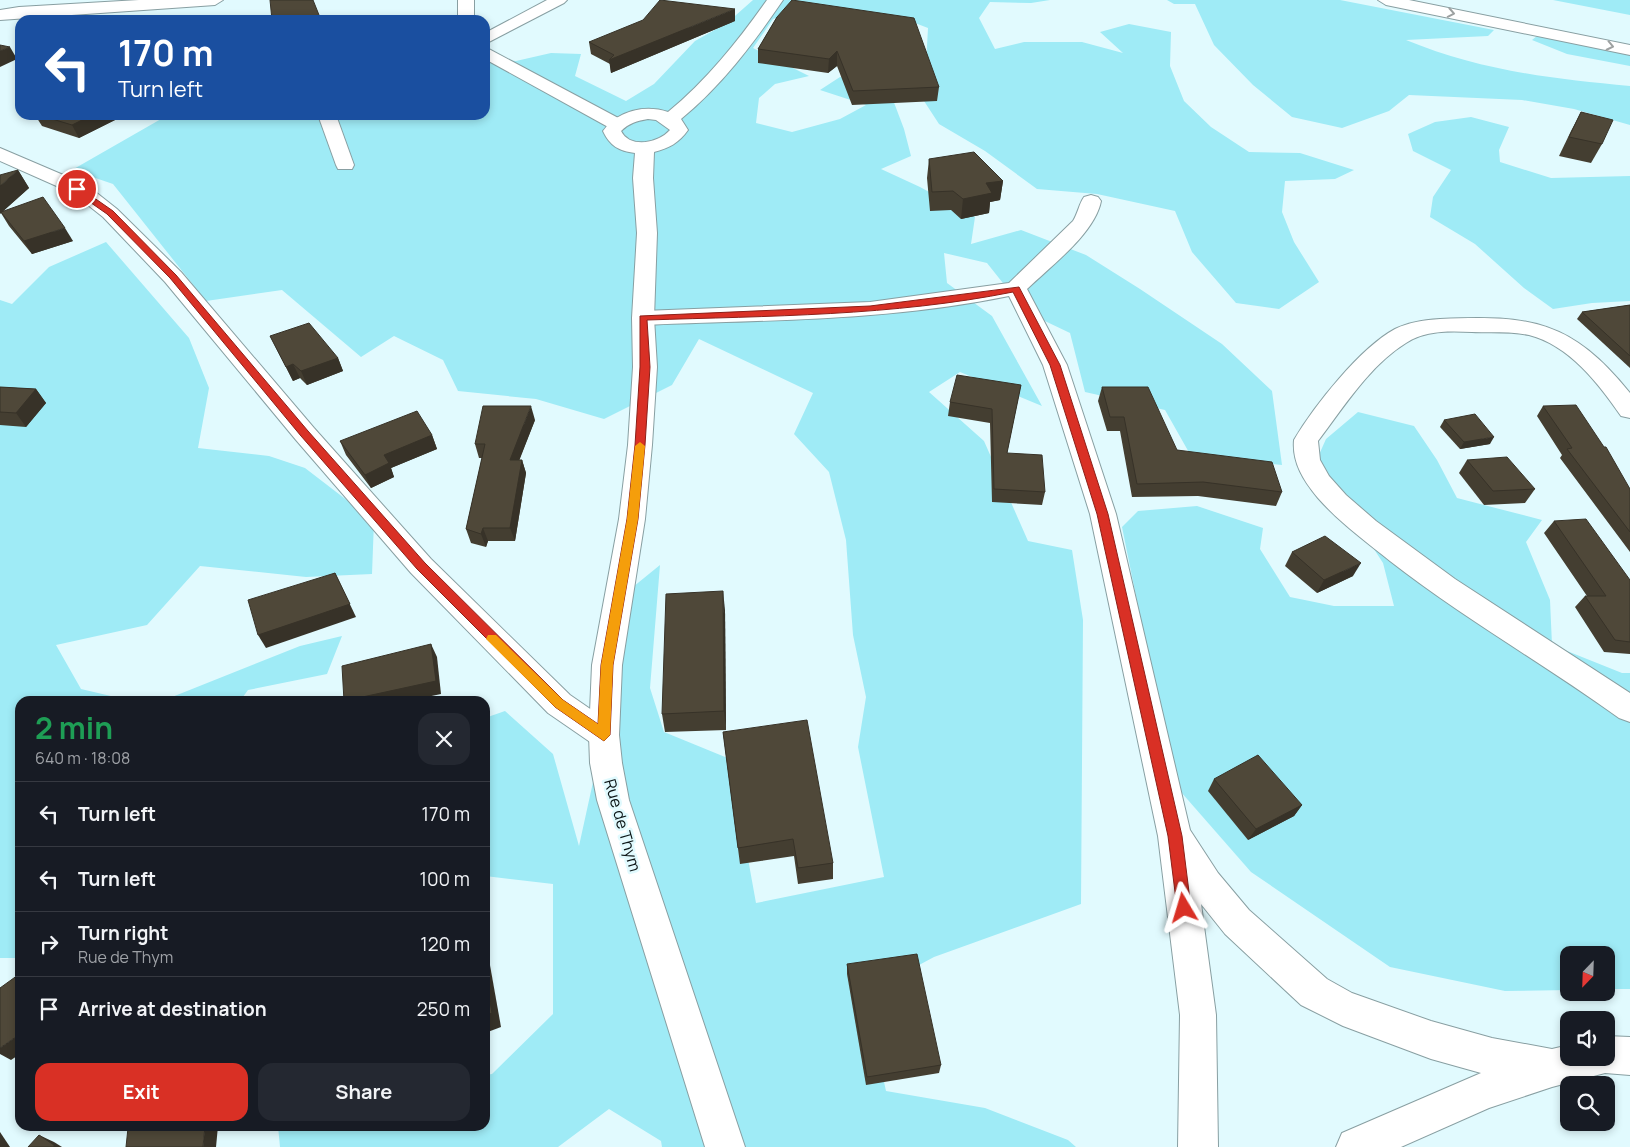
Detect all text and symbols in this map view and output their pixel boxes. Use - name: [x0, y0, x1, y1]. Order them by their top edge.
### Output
- one-way arrow: [1447, 7, 1456, 18]
- text: 170 m: [118, 29, 214, 77]
- icon: left: [35, 35, 100, 100]
- one-way arrow: [1606, 40, 1615, 51]
- text: Turn left: [118, 74, 203, 104]
- pin: [56, 168, 98, 210]
- icon: arrive: [63, 175, 91, 203]
- text: 2 min: [35, 707, 113, 748]
- button: close: [418, 713, 470, 765]
- text: 640 m · 18:08: [35, 747, 130, 769]
- street label: Rue de Thym: [599, 776, 647, 874]
- icon: left: [35, 800, 63, 828]
- text: Turn left: [78, 801, 156, 827]
- text: 170 m: [422, 801, 470, 827]
- icon: left: [35, 865, 63, 893]
- text: Turn left: [78, 866, 156, 892]
- text: 100 m: [419, 866, 470, 892]
- position arrow: [1157, 881, 1209, 933]
- text: Turn right: [78, 920, 168, 946]
- icon: right: [35, 930, 63, 958]
- text: 120 m: [420, 931, 470, 957]
- text: Rue de Thym: [78, 946, 173, 968]
- north arrow: [1560, 946, 1615, 1001]
- map controls: [1560, 946, 1615, 1131]
- icon: arrive: [35, 995, 63, 1023]
- text: Arrive at destination: [78, 996, 267, 1022]
- text: 250 m: [417, 996, 470, 1022]
- button: sound: [1560, 1011, 1615, 1066]
- button: Exit: [35, 1063, 248, 1121]
- button: Share: [258, 1063, 470, 1121]
- button: search: [1560, 1076, 1615, 1131]

